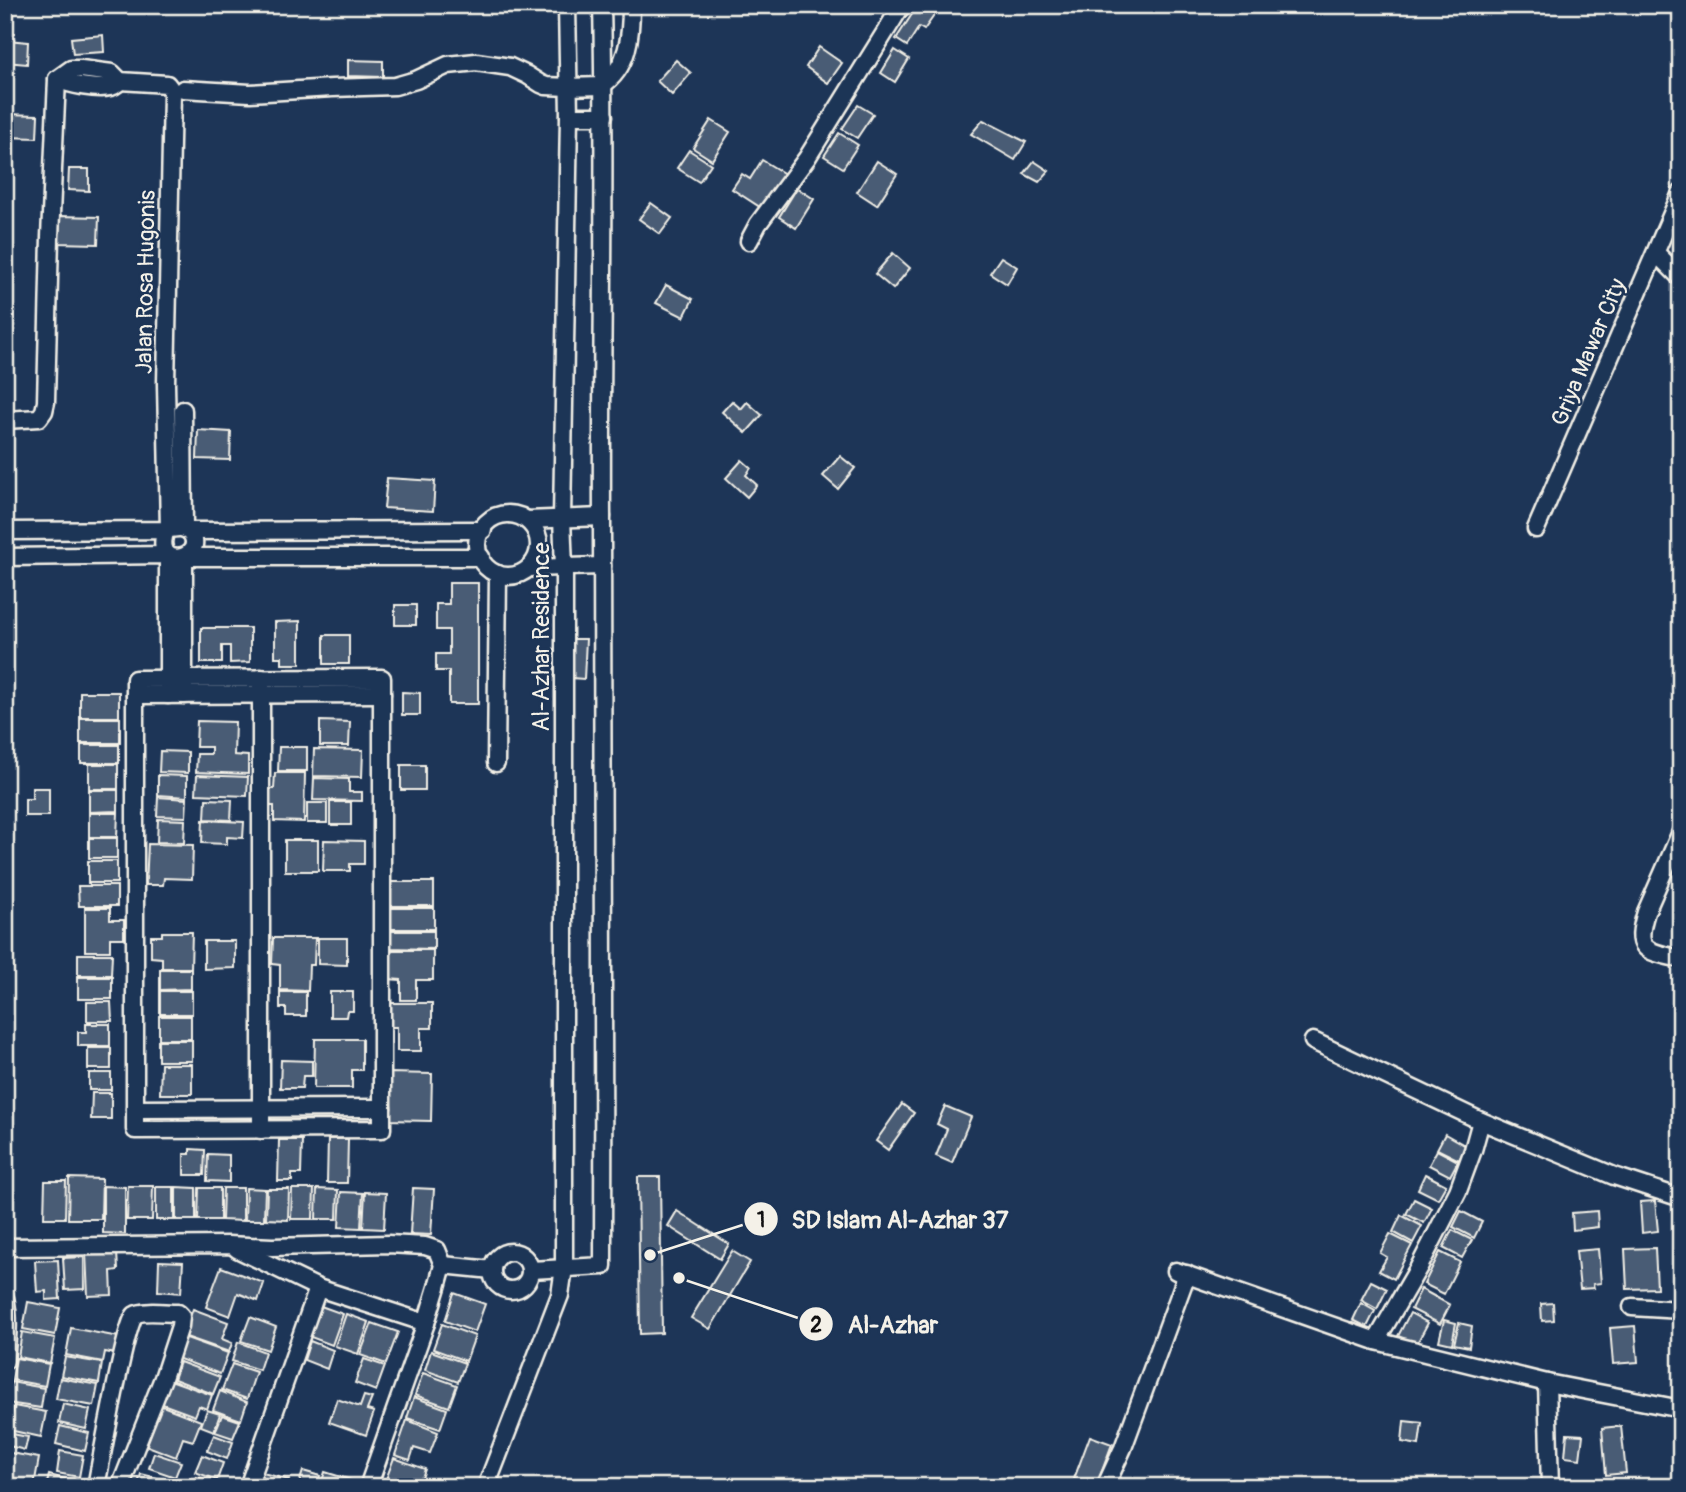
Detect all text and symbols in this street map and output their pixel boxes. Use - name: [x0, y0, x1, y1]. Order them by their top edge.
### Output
- street label: Jalan Rosa Hugonis: [129, 190, 162, 374]
- street label: Griya Mawar City: [1544, 274, 1633, 430]
- street label: Al-Azhar Residence: [527, 542, 556, 732]
- callout: SD Islam Al-Azhar 37: [743, 1197, 1023, 1242]
- text: SD Islam Al-Azhar 37: [792, 1206, 1009, 1235]
- text: 1: [757, 1207, 765, 1234]
- callout: Al-Azhar: [798, 1302, 952, 1347]
- text: Al-Azhar: [848, 1311, 939, 1340]
- text: 2: [810, 1312, 822, 1339]

